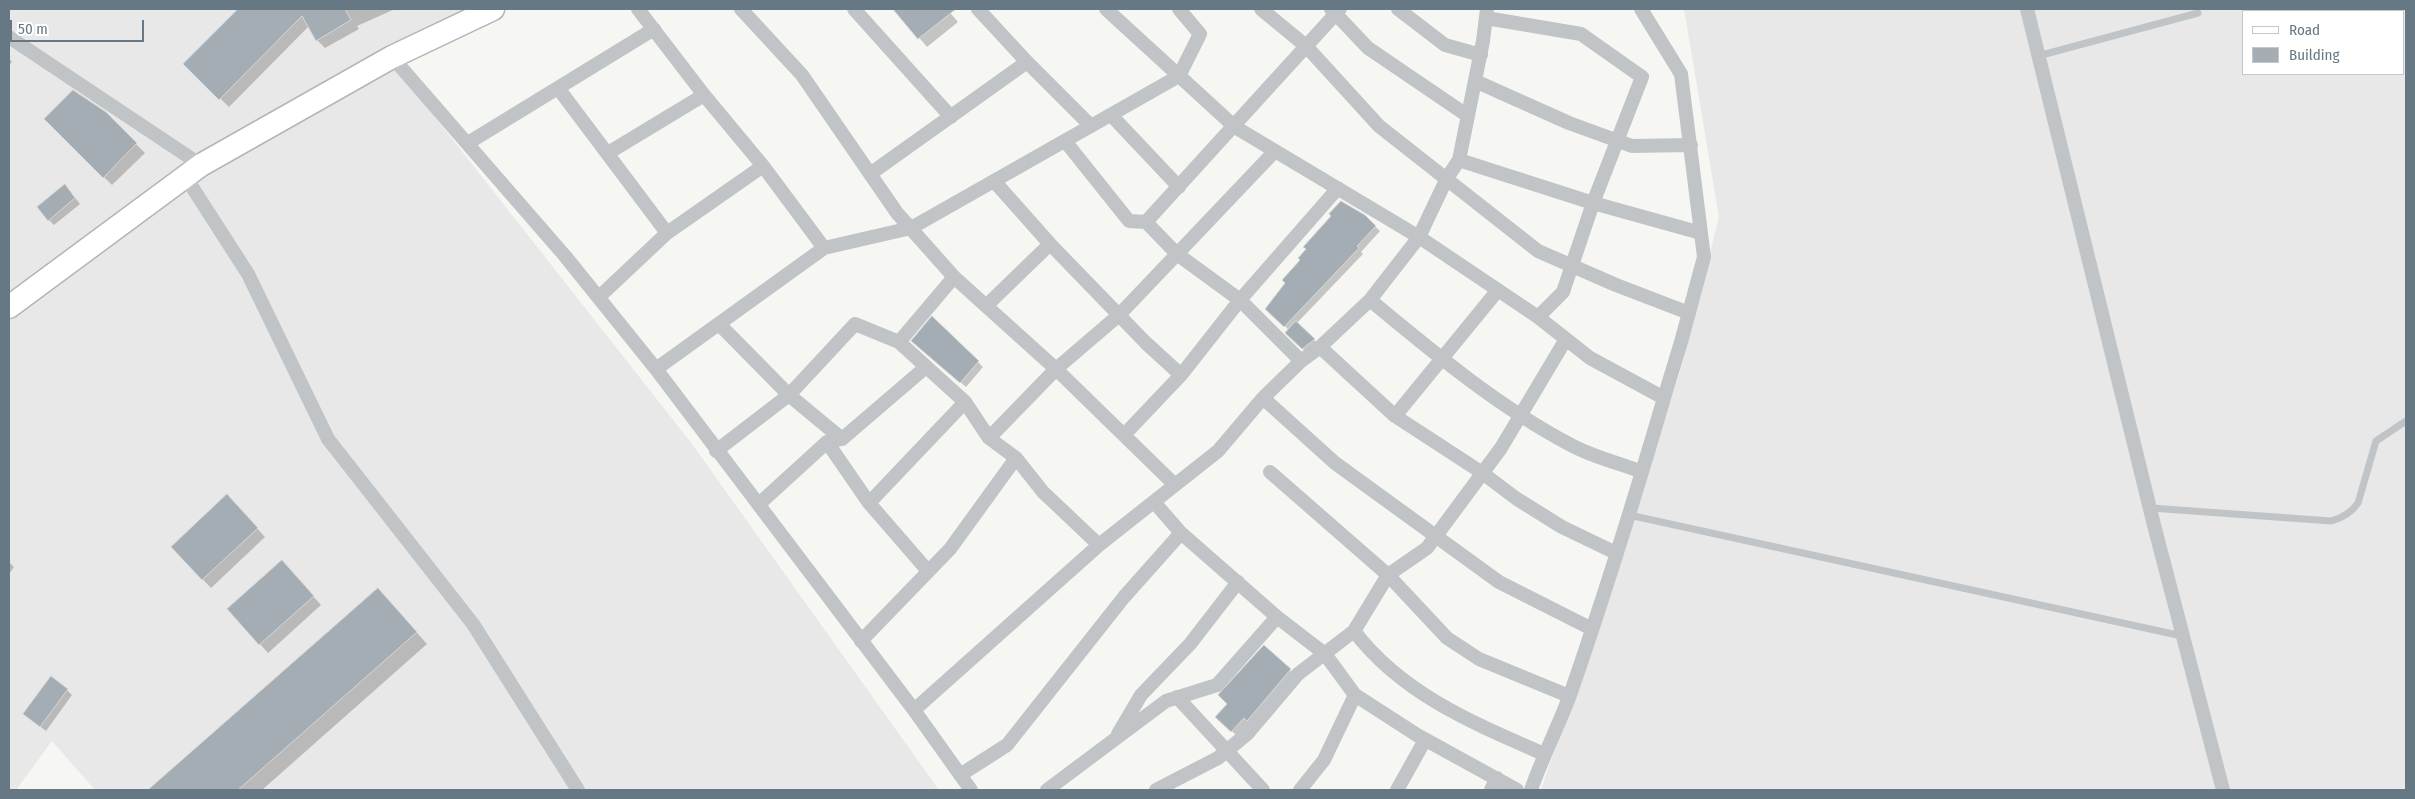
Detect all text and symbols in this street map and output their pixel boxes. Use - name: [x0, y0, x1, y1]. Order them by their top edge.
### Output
- scale bar: [12, 10, 146, 42]
- legend: [2242, 10, 2405, 75]
- text: 50 m: [18, 20, 48, 38]
- text: Road: [2289, 21, 2320, 39]
- text: Building: [2289, 46, 2340, 64]

